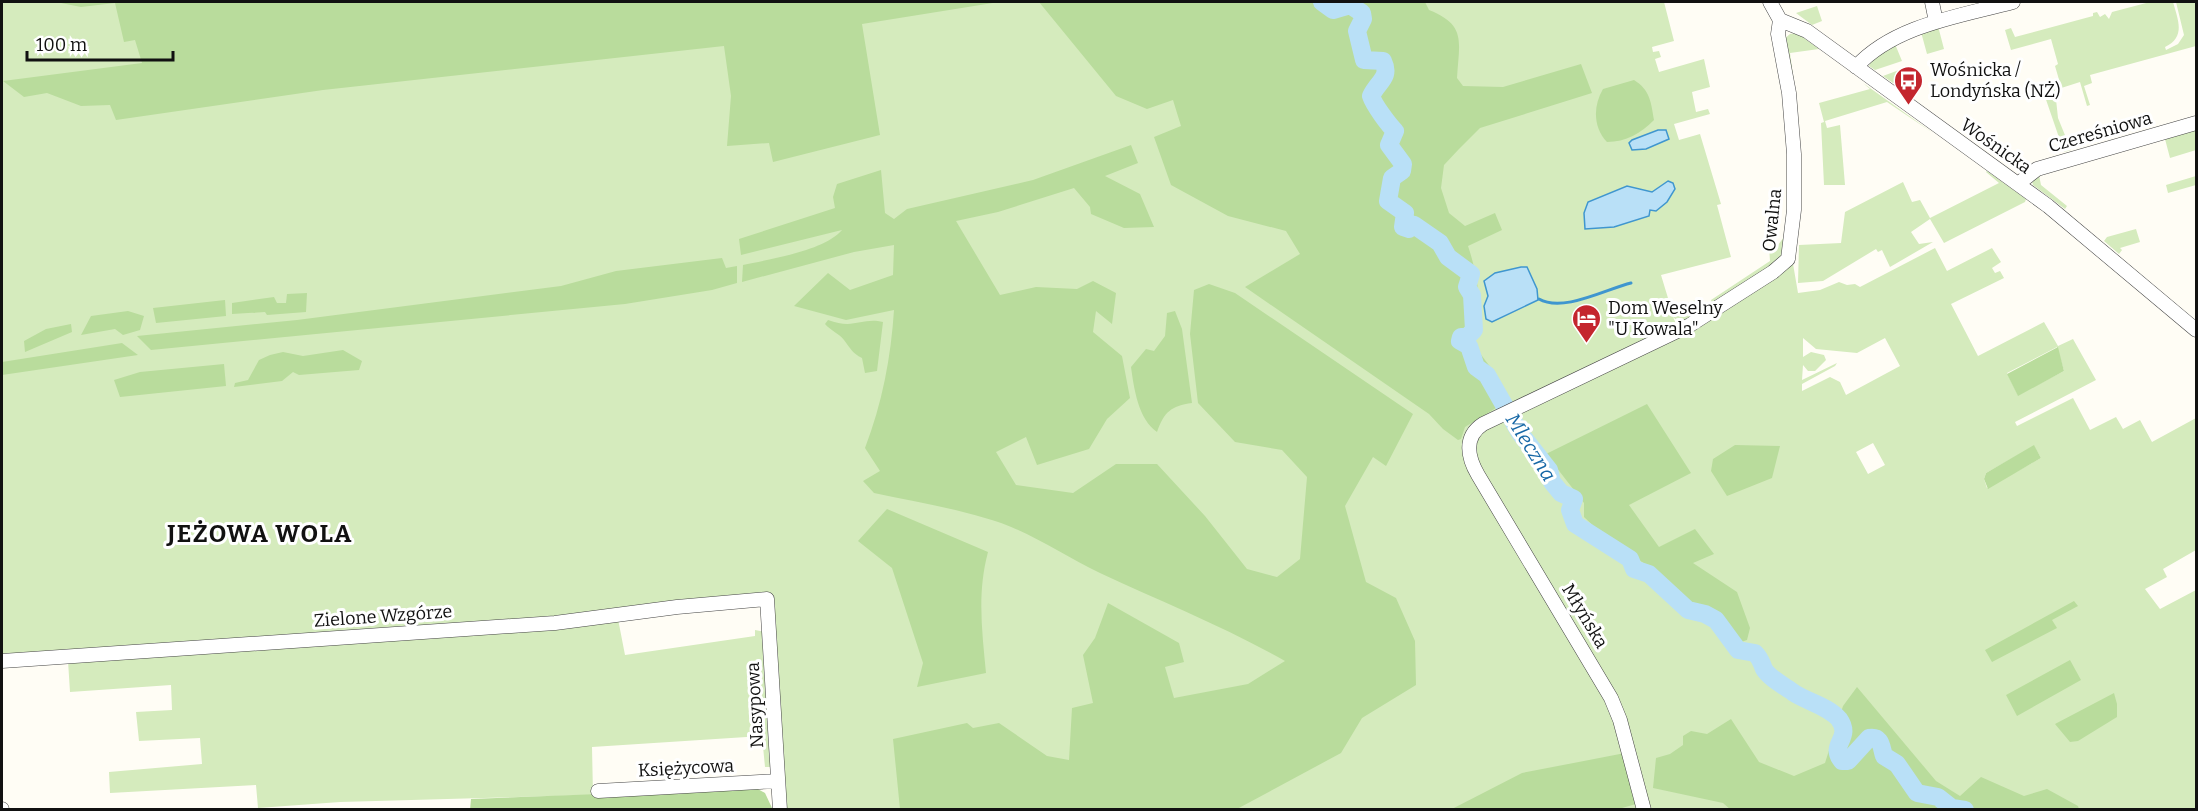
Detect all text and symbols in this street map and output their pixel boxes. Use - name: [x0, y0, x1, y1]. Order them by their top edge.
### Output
- scale bar: [27, 24, 172, 62]
- text: 100 m: [36, 34, 87, 56]
- place label: Wośnicka / Londyńska (NŻ): [1930, 59, 2061, 102]
- bus stop icon: Wośnicka / Londyńska (NŻ): [1893, 64, 1925, 106]
- street label: Czereśniowa: [2046, 107, 2154, 157]
- street label: Wośnicka: [1956, 114, 2036, 178]
- street label: Owalna: [1758, 187, 1786, 253]
- place label: Dom Weselny "U Kowala": [1608, 297, 1723, 340]
- hotel icon: Dom Weselny "U Kowala": [1571, 302, 1603, 344]
- water label: Mleczna: [1501, 409, 1561, 485]
- district label: JEŻOWA WOLA: [165, 520, 353, 548]
- street label: Młyńska: [1557, 580, 1613, 652]
- street label: Zielone Wzgórze: [313, 600, 453, 632]
- street label: Nasypowa: [742, 661, 768, 749]
- street label: Księżycowa: [637, 754, 735, 782]

